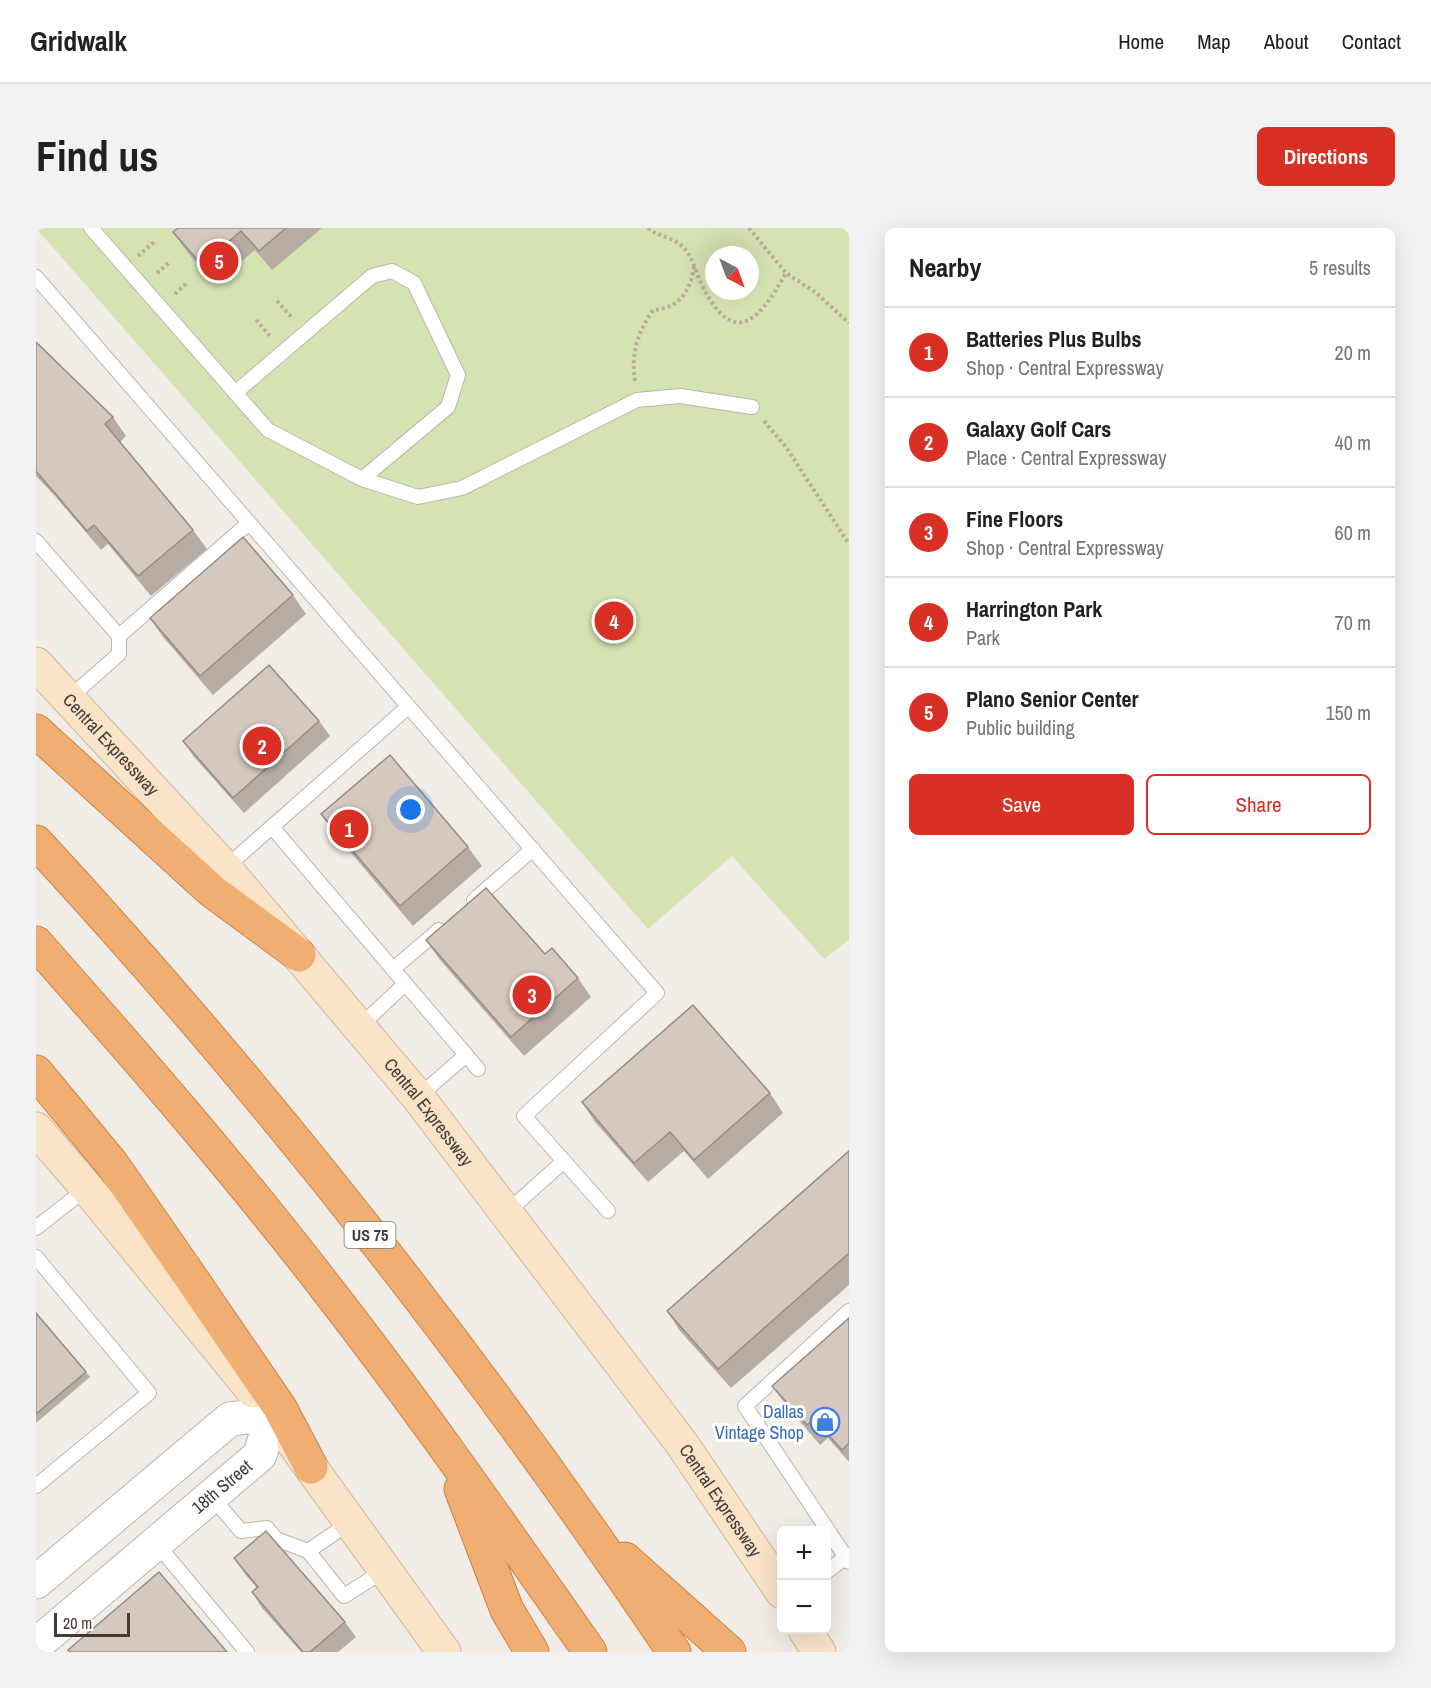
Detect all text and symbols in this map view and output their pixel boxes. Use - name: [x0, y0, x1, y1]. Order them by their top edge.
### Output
- text: Gridwalk: [30, 22, 127, 60]
- text: Home: [1118, 27, 1164, 56]
- text: Map: [1197, 27, 1231, 56]
- text: About: [1264, 27, 1309, 56]
- text: Contact: [1342, 27, 1401, 56]
- button: Directions: [1257, 127, 1395, 186]
- text: Find us: [36, 128, 158, 184]
- pin: 5: [200, 238, 238, 284]
- north arrow: [705, 246, 759, 300]
- text: Nearby: [909, 250, 981, 285]
- text: 5 results: [1309, 254, 1371, 281]
- text: Batteries Plus Bulbs: [966, 324, 1141, 354]
- text: 1: [924, 339, 933, 366]
- text: 20 m: [1335, 339, 1371, 366]
- text: Shop · Central Expressway: [966, 354, 1164, 381]
- text: Galaxy Golf Cars: [966, 414, 1111, 444]
- text: 2: [924, 429, 933, 456]
- text: 40 m: [1335, 429, 1371, 456]
- text: Place · Central Expressway: [966, 444, 1167, 471]
- text: Fine Floors: [966, 504, 1063, 534]
- text: 3: [924, 519, 933, 546]
- text: 60 m: [1335, 519, 1371, 546]
- text: Shop · Central Expressway: [966, 534, 1164, 561]
- text: Harrington Park: [966, 594, 1102, 624]
- pin: 4: [594, 598, 634, 644]
- text: 4: [924, 609, 933, 636]
- text: 70 m: [1335, 609, 1371, 636]
- text: Park: [966, 624, 1000, 651]
- text: Plano Senior Center: [966, 684, 1138, 714]
- street label: Central Expressway: [57, 688, 165, 801]
- text: 5: [924, 699, 933, 726]
- text: 150 m: [1325, 699, 1371, 726]
- text: Public building: [966, 714, 1075, 741]
- pin: 2: [242, 724, 282, 768]
- button: Save: [909, 774, 1134, 835]
- button: Share: [1146, 774, 1371, 835]
- your location: [396, 795, 425, 824]
- pin: 1: [330, 806, 368, 852]
- pin: 3: [512, 972, 552, 1017]
- street label: Central Expressway: [378, 1052, 480, 1172]
- road number: US 75: [344, 1222, 396, 1248]
- place label: Dallas Vintage Shop: [715, 1399, 804, 1445]
- shop icon: Dallas Vintage Shop: [809, 1406, 841, 1438]
- street label: Central Expressway: [674, 1439, 768, 1562]
- street label: 18th Street: [186, 1454, 257, 1519]
- map controls: [777, 1526, 831, 1634]
- button: +: [777, 1526, 831, 1580]
- button: −: [777, 1580, 831, 1634]
- scale bar: [54, 1610, 130, 1638]
- text: 20 m: [63, 1612, 92, 1634]

